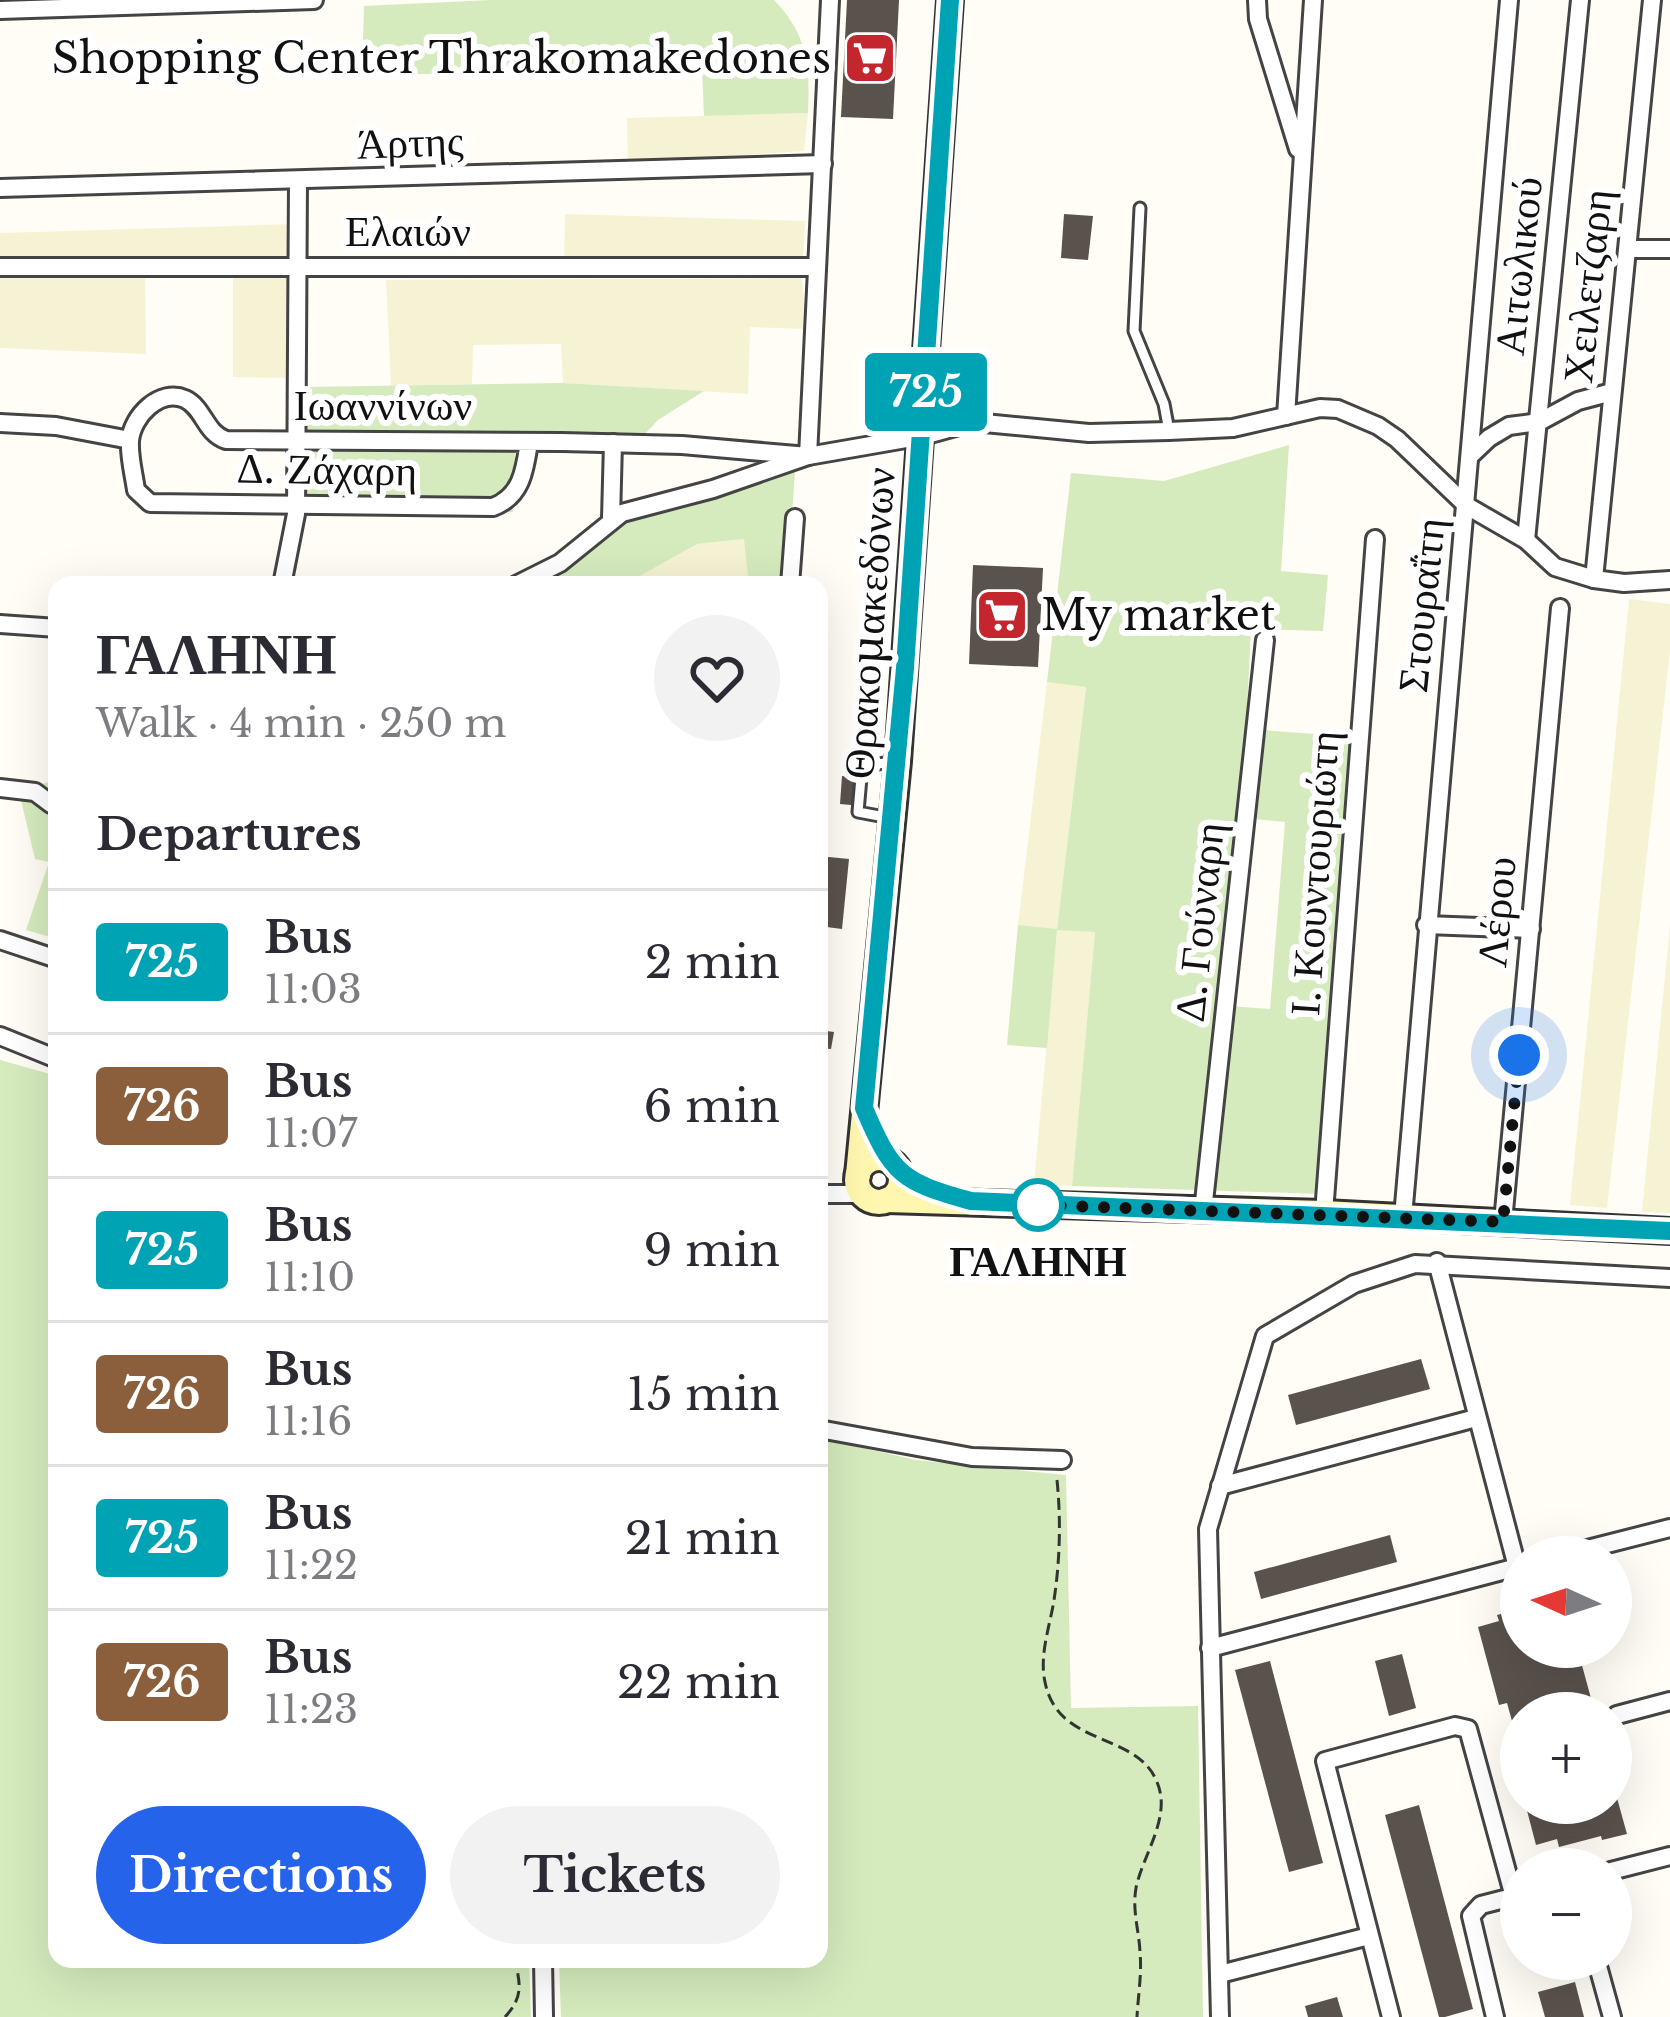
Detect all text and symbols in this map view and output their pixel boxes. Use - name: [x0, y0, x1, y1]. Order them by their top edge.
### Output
- supermarket icon: Shopping Center Thrakomakedones: [842, 30, 898, 86]
- place label: Shopping Center Thrakomakedones: [52, 32, 831, 84]
- street label: Άρτης: [356, 114, 465, 170]
- street label: Αιτωλικού: [1483, 174, 1553, 358]
- street label: Χειλετζαρη: [1551, 186, 1623, 386]
- street label: Ελαιών: [345, 205, 471, 257]
- line badge: 725: [857, 353, 995, 431]
- text: 725: [889, 366, 963, 418]
- street label: Ιωαννίνων: [294, 379, 472, 431]
- street label: Δ. Ζάχαρη: [236, 441, 418, 497]
- street label: Θρακομακεδόνων: [832, 466, 906, 780]
- street label: Στουραΐτη: [1386, 515, 1456, 695]
- supermarket icon: My market: [974, 587, 1030, 643]
- place label: My market: [1041, 589, 1276, 641]
- button: heart: [654, 615, 780, 741]
- text: ΓΑΛΗΝΗ: [96, 619, 337, 689]
- text: Walk · 4 min · 250 m: [96, 699, 506, 748]
- street label: Ι. Κουντουριώτη: [1278, 729, 1350, 1017]
- text: Departures: [96, 806, 362, 862]
- street label: Δ. Γούναρη: [1163, 820, 1235, 1024]
- street label: Λέρου: [1465, 855, 1527, 969]
- text: Bus: [264, 909, 352, 965]
- text: 2 min: [645, 934, 780, 990]
- text: 725: [125, 936, 199, 988]
- text: 11:03: [264, 965, 362, 1014]
- your location: [1489, 1025, 1549, 1085]
- text: Bus: [264, 1053, 352, 1109]
- text: 6 min: [644, 1078, 780, 1134]
- text: 726: [123, 1080, 201, 1132]
- text: 11:07: [264, 1109, 357, 1158]
- marker: ΓΑΛΗΝΗ: [1013, 1180, 1063, 1230]
- text: Bus: [264, 1197, 352, 1253]
- text: 9 min: [644, 1222, 780, 1278]
- text: 725: [125, 1224, 199, 1276]
- place label: ΓΑΛΗΝΗ: [949, 1235, 1127, 1287]
- text: 11:10: [264, 1253, 355, 1302]
- text: Bus: [264, 1341, 352, 1397]
- text: 15 min: [627, 1366, 780, 1422]
- text: 726: [123, 1368, 201, 1420]
- text: 11:16: [264, 1397, 352, 1446]
- text: Bus: [264, 1485, 352, 1541]
- text: 21 min: [625, 1510, 780, 1566]
- text: 725: [125, 1512, 199, 1564]
- north arrow: [1500, 1536, 1632, 1668]
- map controls: [1500, 1536, 1632, 1980]
- text: 11:22: [264, 1541, 358, 1590]
- text: Bus: [264, 1629, 352, 1685]
- text: 22 min: [617, 1654, 780, 1710]
- text: 726: [123, 1656, 201, 1708]
- text: 11:23: [264, 1685, 358, 1734]
- button: +: [1500, 1692, 1632, 1824]
- button: Directions: [96, 1806, 426, 1944]
- button: Tickets: [450, 1806, 780, 1944]
- button: −: [1500, 1848, 1632, 1980]

